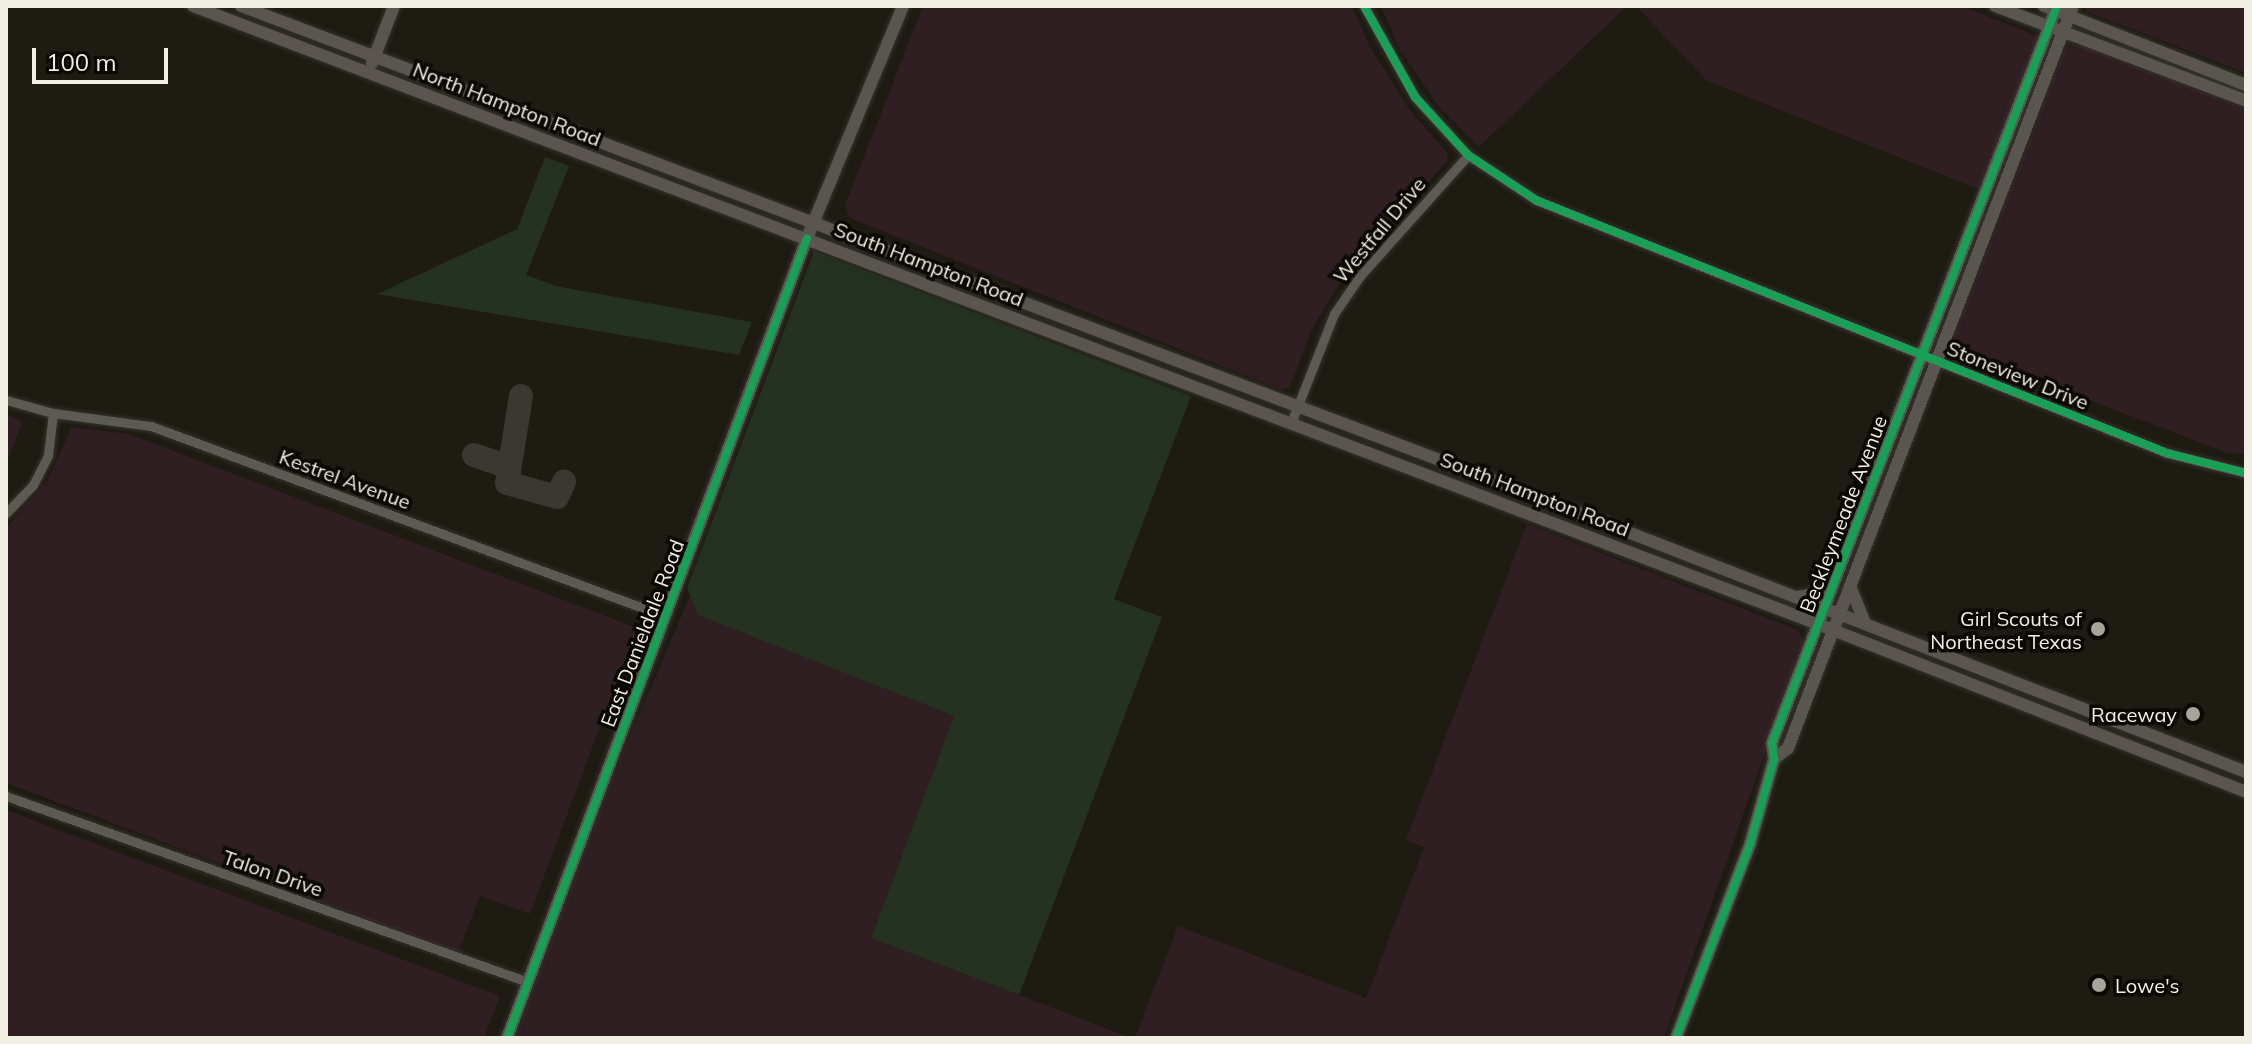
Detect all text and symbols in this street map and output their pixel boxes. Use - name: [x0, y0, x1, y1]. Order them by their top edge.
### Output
- scale bar: [36, 32, 172, 82]
- text: 100 m: [46, 47, 117, 77]
- street label: North Hampton Road: [410, 57, 604, 151]
- street label: Westfall Drive: [1328, 172, 1430, 288]
- street label: South Hampton Road: [831, 217, 1027, 311]
- street label: Stoneview Drive: [1944, 336, 2092, 414]
- street label: Beckleymeade Avenue: [1794, 412, 1892, 616]
- street label: Kestrel Avenue: [276, 444, 414, 514]
- street label: South Hampton Road: [1437, 447, 1633, 541]
- street label: East Danieldale Road: [595, 536, 689, 730]
- place label: Girl Scouts of Northeast Texas: [1930, 606, 2082, 653]
- marker: Girl Scouts of Northeast Texas: [2089, 620, 2107, 638]
- place label: Raceway: [2091, 702, 2177, 726]
- marker: Raceway: [2184, 705, 2202, 723]
- street label: Talon Drive: [220, 845, 326, 901]
- place label: Lowe's: [2115, 973, 2180, 997]
- marker: Lowe's: [2090, 976, 2108, 994]

